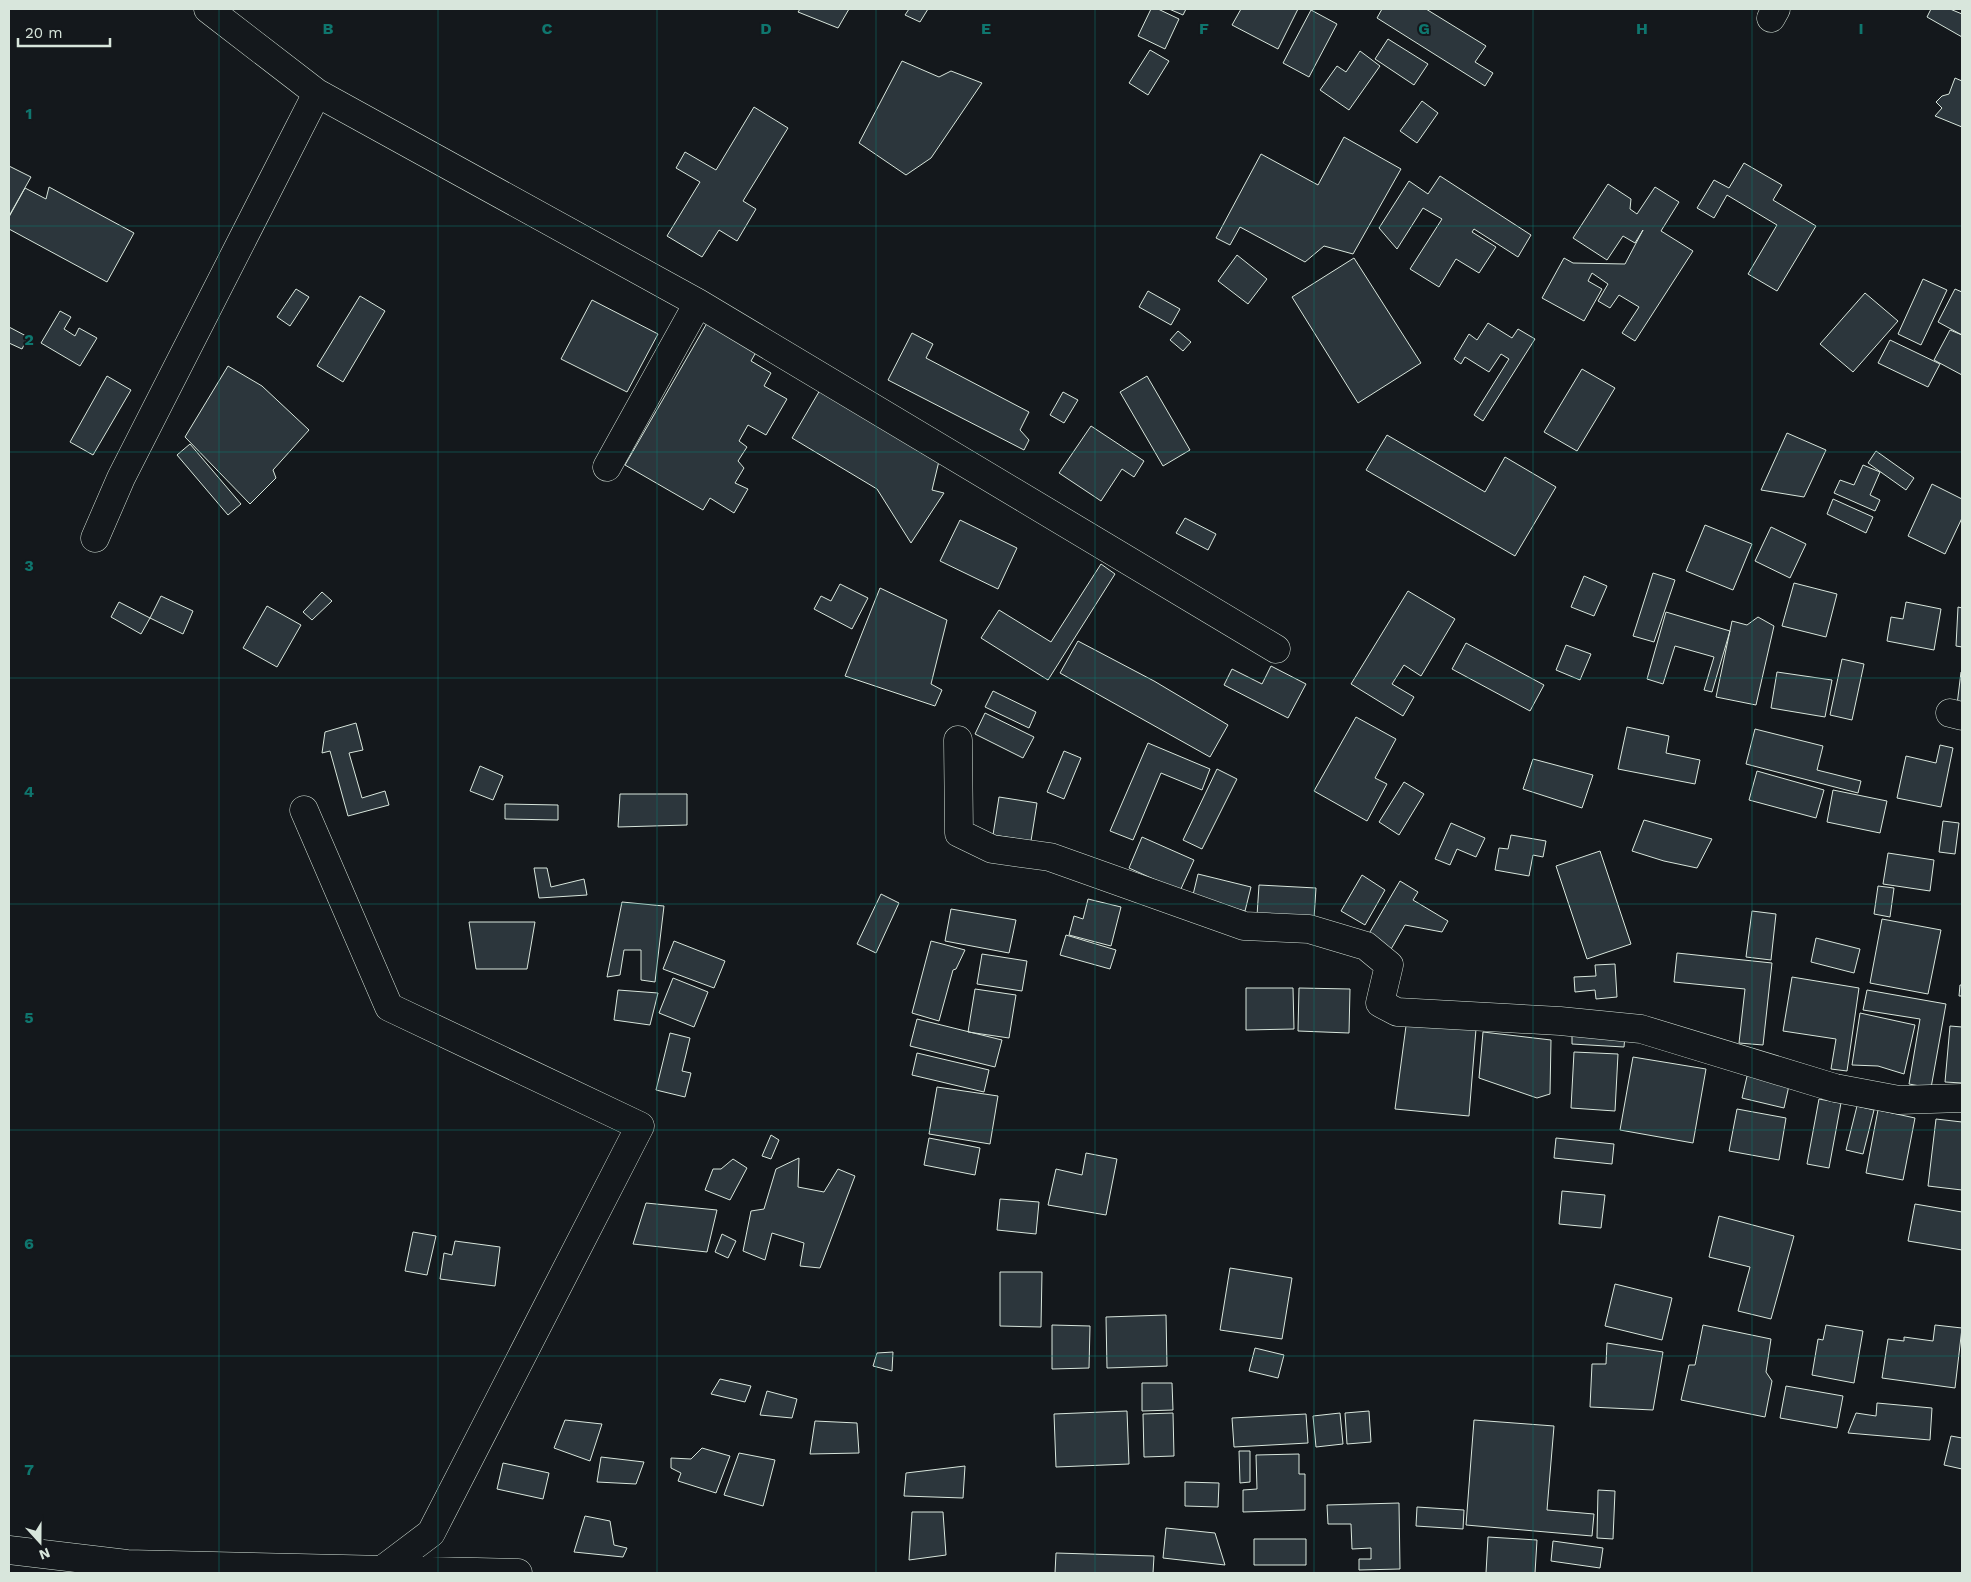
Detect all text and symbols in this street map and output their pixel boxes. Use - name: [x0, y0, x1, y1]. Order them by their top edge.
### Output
- scale bar: [18, 15, 110, 47]
- text: B: [323, 19, 334, 38]
- text: C: [542, 19, 553, 38]
- text: D: [760, 19, 772, 38]
- text: E: [981, 19, 991, 38]
- text: F: [1199, 19, 1209, 38]
- text: G: [1418, 19, 1430, 38]
- text: H: [1636, 19, 1648, 38]
- text: I: [1858, 19, 1864, 38]
- text: 20 m: [25, 24, 63, 42]
- text: 1: [26, 104, 32, 123]
- text: 2: [24, 330, 34, 349]
- text: 3: [24, 556, 34, 575]
- text: 4: [24, 782, 34, 801]
- text: 5: [24, 1008, 34, 1027]
- text: 6: [24, 1234, 34, 1253]
- text: 7: [24, 1460, 34, 1479]
- north arrow: [15, 1517, 65, 1567]
- text: N: [37, 1545, 52, 1563]

